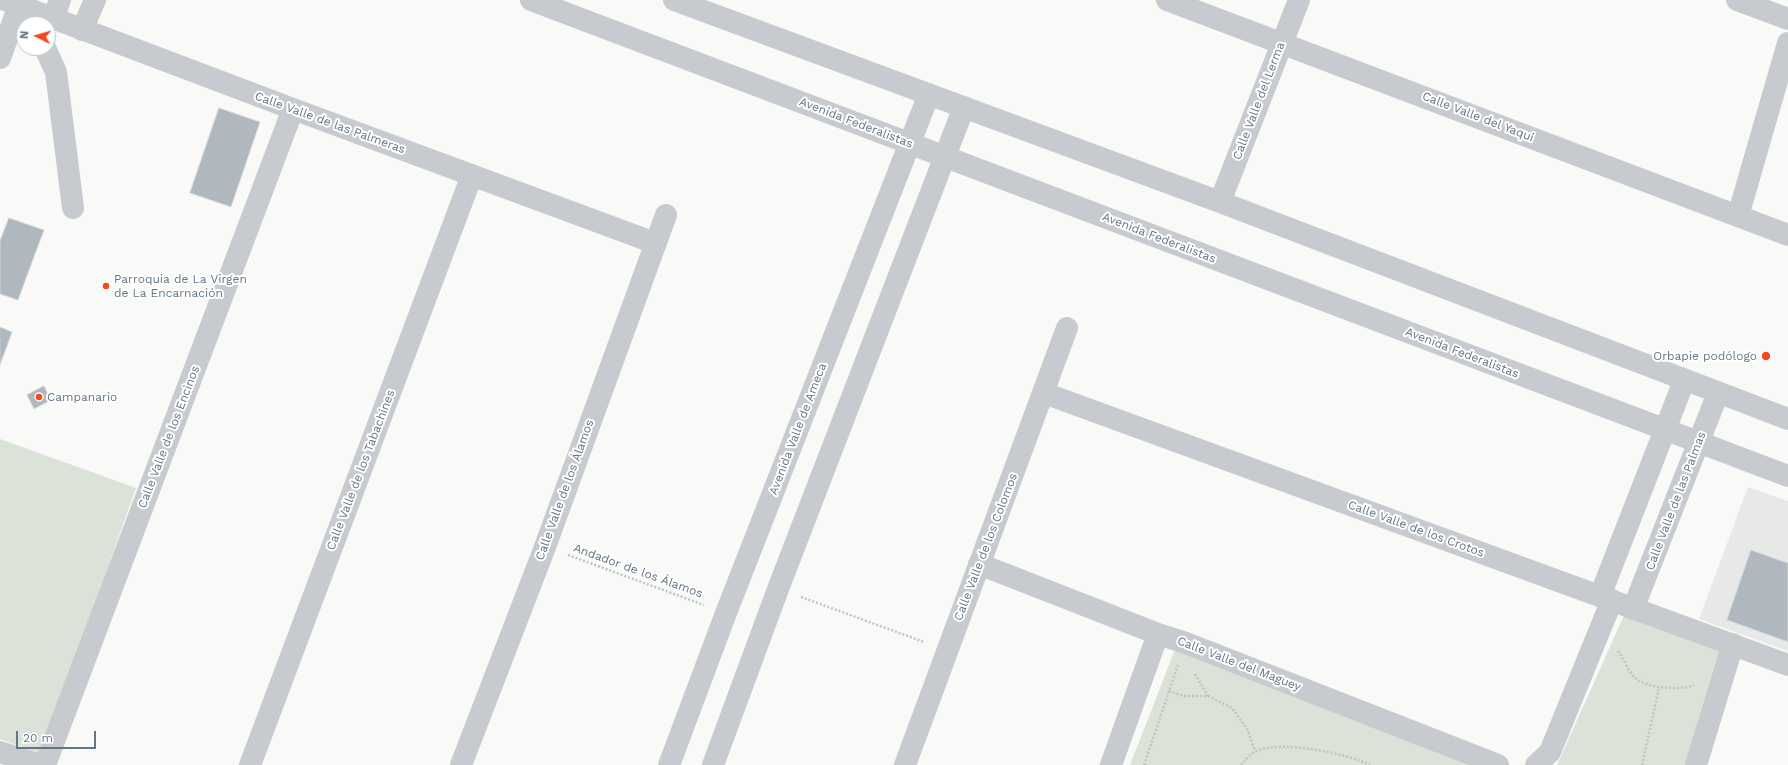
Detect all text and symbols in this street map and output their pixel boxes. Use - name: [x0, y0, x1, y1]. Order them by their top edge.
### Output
- north arrow: [16, 16, 56, 56]
- text: N: [18, 30, 31, 40]
- street label: Calle Valle del Lerma: [1230, 40, 1288, 162]
- street label: Calle Valle de las Palmeras: [253, 89, 407, 157]
- street label: Calle Valle del Yaqui: [1420, 89, 1536, 145]
- street label: Avenida Federalistas: [797, 95, 915, 151]
- street label: Avenida Federalistas: [1100, 210, 1218, 266]
- place label: Parroquia de La Virgen de La Encarnación: [114, 272, 247, 300]
- marker: Parroquia de La Virgen de La Encarnación: [101, 281, 111, 291]
- street label: Avenida Federalistas: [1403, 325, 1521, 381]
- place label: Orbapie podólogo: [1653, 349, 1757, 363]
- marker: Orbapie podólogo: [1760, 350, 1772, 362]
- street label: Avenida Valle de Ameca: [766, 361, 830, 497]
- street label: Calle Valle de los Encinos: [135, 364, 203, 510]
- street label: Calle Valle de los Tabachines: [324, 388, 398, 552]
- place label: Campanario: [47, 390, 117, 404]
- marker: Campanario: [34, 392, 44, 402]
- street label: Calle Valle de los Álamos: [533, 418, 597, 562]
- street label: Calle Valle de las Palmas: [1643, 430, 1709, 572]
- street label: Calle Valle de los Colomos: [951, 471, 1021, 623]
- street label: Calle Valle de los Crotos: [1346, 498, 1486, 560]
- street label: Andador de los Álamos: [571, 541, 705, 601]
- street label: Calle Valle del Maguey: [1175, 634, 1303, 694]
- scale bar: [18, 723, 98, 749]
- text: 20 m: [23, 731, 53, 745]

